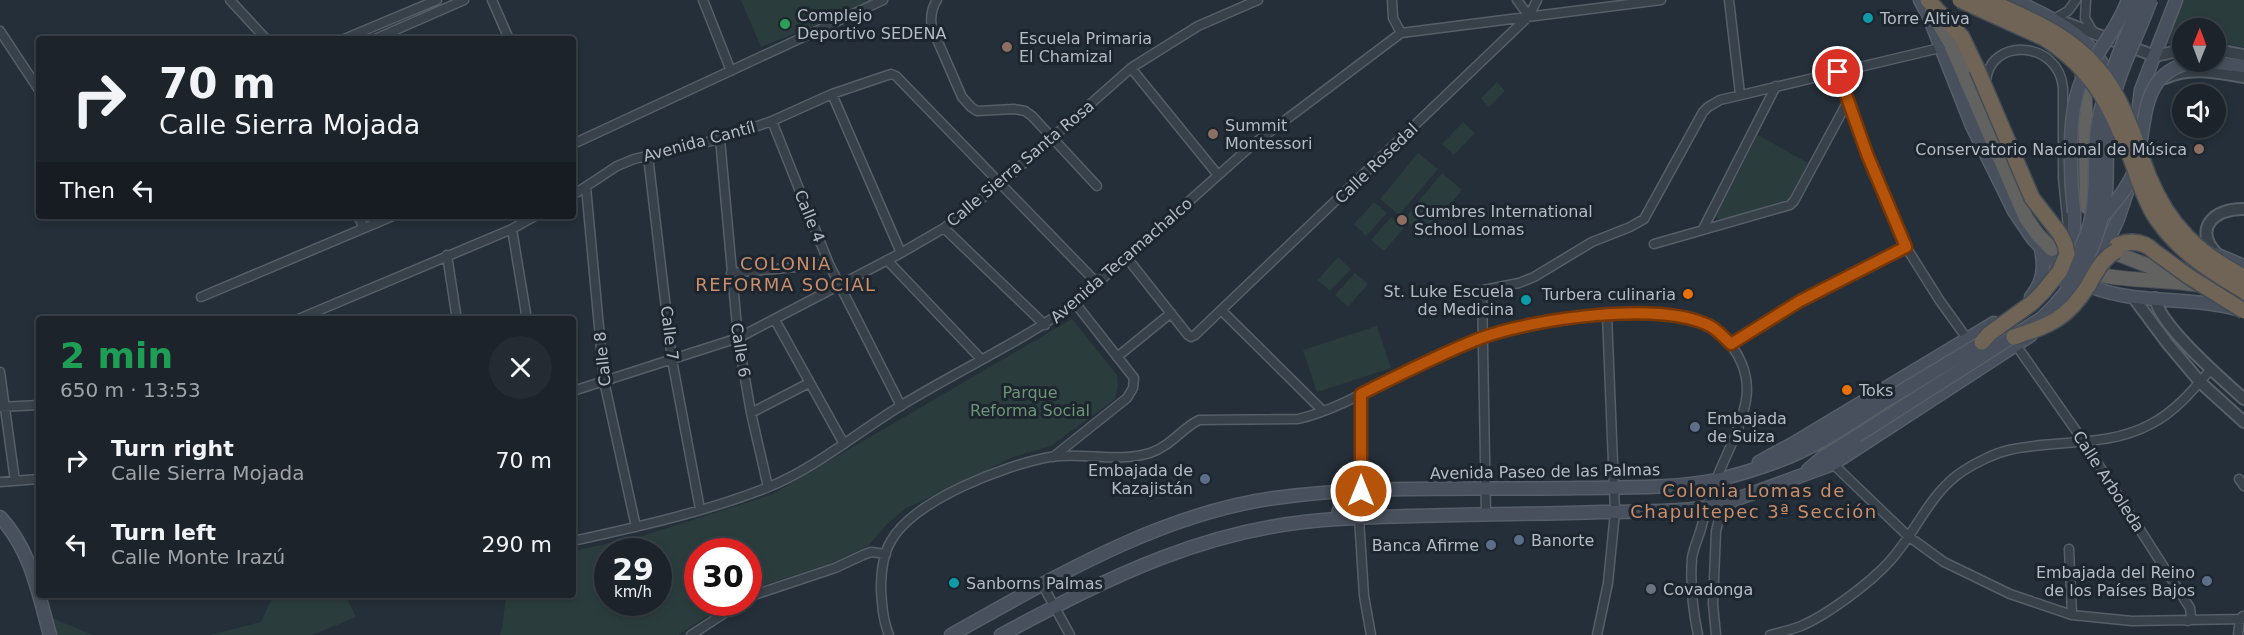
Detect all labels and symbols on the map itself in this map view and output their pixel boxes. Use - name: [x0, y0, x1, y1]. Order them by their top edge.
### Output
- place label: Complejo Deportivo SEDENA: [797, 6, 946, 43]
- place label: Torre Altiva: [1879, 9, 1970, 28]
- marker: Torre Altiva: [1861, 11, 1875, 25]
- marker: Complejo Deportivo SEDENA: [778, 17, 792, 31]
- north arrow: [2172, 18, 2226, 72]
- place label: Escuela Primaria El Chamizal: [1019, 29, 1152, 66]
- marker: Escuela Primaria El Chamizal: [1000, 40, 1014, 54]
- pin: [1812, 46, 1863, 97]
- street label: Calle Sierra Santa Rosa: [943, 96, 1098, 231]
- place label: Summit Montessori: [1225, 116, 1312, 153]
- street label: Avenida Cantíl: [641, 117, 757, 166]
- street label: Calle Rosedal: [1331, 119, 1422, 208]
- marker: Summit Montessori: [1206, 127, 1220, 141]
- place label: Conservatorio Nacional de Música: [1915, 140, 2187, 159]
- marker: Conservatorio Nacional de Música: [2192, 142, 2206, 156]
- street label: Calle 4: [790, 187, 829, 245]
- street label: Avenida Tecamachalco: [1047, 194, 1196, 327]
- place label: Cumbres International School Lomas: [1414, 202, 1593, 239]
- marker: Cumbres International School Lomas: [1395, 213, 1409, 227]
- district label: COLONIA REFORMA SOCIAL: [695, 253, 877, 295]
- place label: St. Luke Escuela de Medicina: [1384, 282, 1514, 319]
- place label: Turbera culinaria: [1541, 285, 1676, 304]
- marker: Turbera culinaria: [1681, 287, 1695, 301]
- marker: St. Luke Escuela de Medicina: [1519, 293, 1533, 307]
- street label: Calle 7: [657, 305, 682, 362]
- street label: Calle 6: [727, 321, 754, 379]
- street label: Calle 8: [590, 331, 615, 387]
- place label: Toks: [1858, 381, 1893, 400]
- park label: Parque Reforma Social: [970, 383, 1090, 420]
- marker: Toks: [1840, 383, 1854, 397]
- place label: Embajada de Suiza: [1707, 409, 1787, 446]
- marker: Embajada de Suiza: [1688, 420, 1702, 434]
- street label: Calle Arboleda: [2069, 427, 2148, 535]
- position arrow: [1329, 459, 1393, 523]
- street label: Avenida Paseo de las Palmas: [1430, 460, 1660, 483]
- place label: Embajada de Kazajistán: [1088, 461, 1193, 498]
- marker: Embajada de Kazajistán: [1198, 472, 1212, 486]
- district label: Colonia Lomas de Chapultepec 3ª Sección: [1630, 480, 1878, 522]
- place label: Banorte: [1531, 531, 1594, 550]
- marker: Banorte: [1512, 533, 1526, 547]
- place label: Banca Afirme: [1372, 536, 1479, 555]
- speed limit sign: 30: [684, 538, 762, 616]
- marker: Banca Afirme: [1484, 538, 1498, 552]
- place label: Embajada del Reino de los Países Bajos: [2036, 563, 2195, 600]
- place label: Sanborns Palmas: [966, 574, 1103, 593]
- marker: Embajada del Reino de los Países Bajos: [2200, 574, 2214, 588]
- marker: Sanborns Palmas: [947, 576, 961, 590]
- place label: Covadonga: [1663, 580, 1753, 599]
- marker: Covadonga: [1644, 582, 1658, 596]

